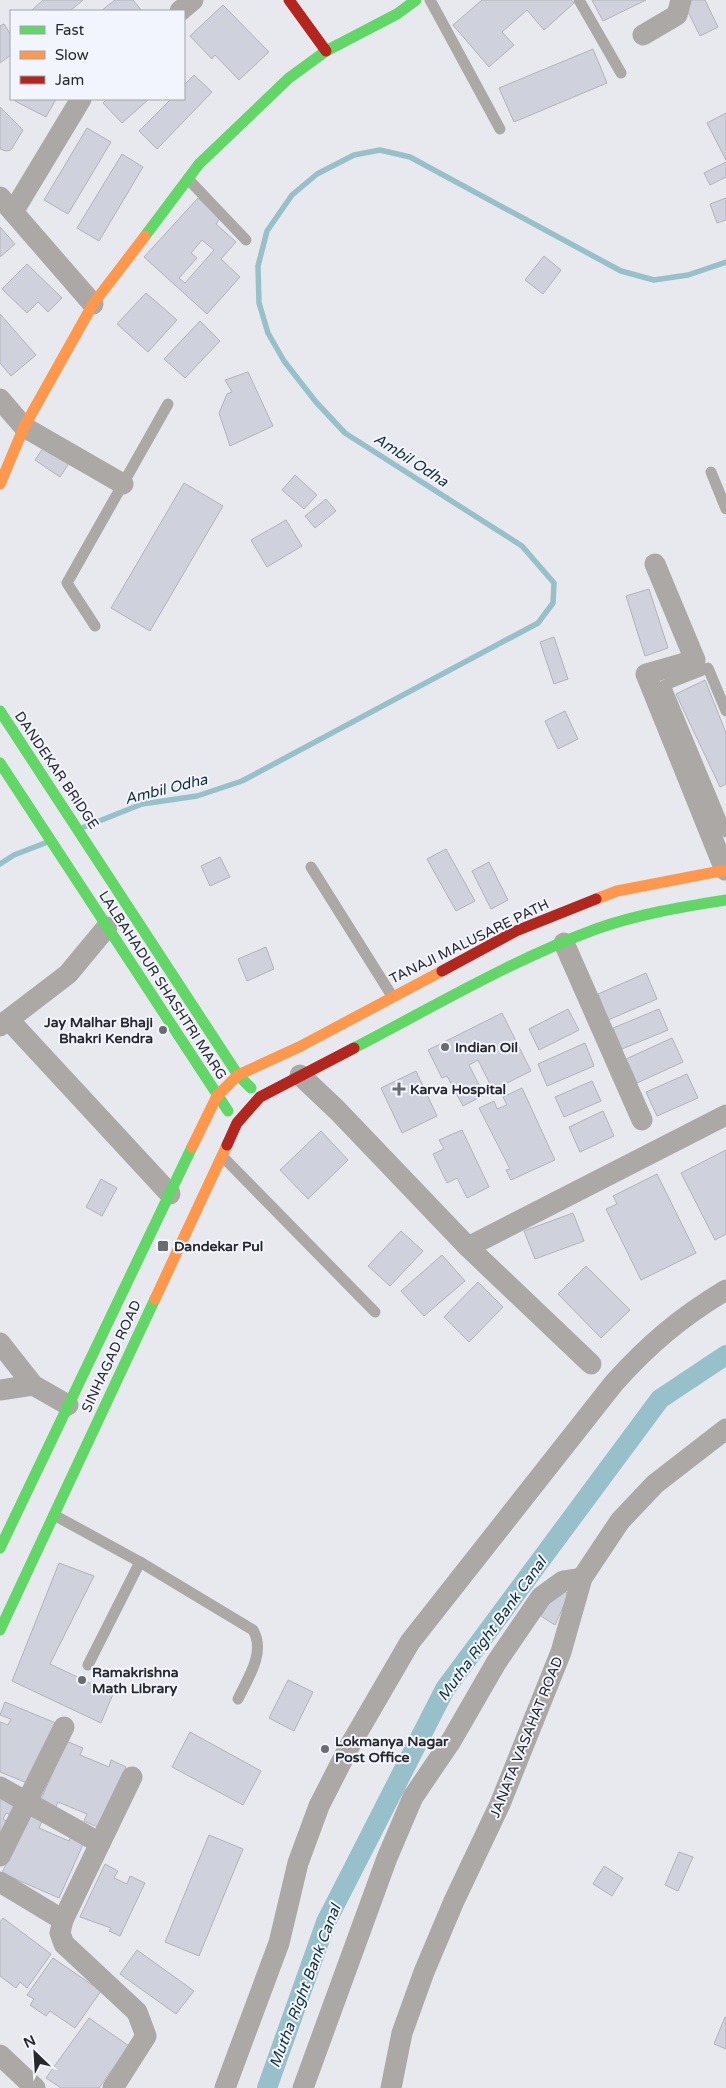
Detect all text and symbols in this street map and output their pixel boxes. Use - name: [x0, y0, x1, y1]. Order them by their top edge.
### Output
- legend: [10, 10, 185, 100]
- text: Fast: [55, 21, 85, 39]
- text: Slow: [55, 46, 89, 64]
- text: Jam: [55, 71, 84, 89]
- water label: Ambil Odha: [371, 429, 452, 491]
- street label: DANDEKAR BRIDGE: [11, 708, 102, 832]
- water label: Ambil Odha: [123, 770, 210, 808]
- street label: LALBAHADUR SHASHTRI MARG: [95, 888, 230, 1083]
- street label: TANAJI MALUSARE PATH: [387, 895, 552, 988]
- place label: Jay Malhar Bhaji Bhakri Kendra: [43, 1014, 153, 1047]
- marker: Jay Malhar Bhaji Bhakri Kendra: [157, 1024, 169, 1036]
- place label: Indian Oil: [455, 1039, 518, 1056]
- marker: Indian Oil: [439, 1041, 451, 1053]
- place label: Karva Hospital: [410, 1081, 506, 1098]
- marker: Karva Hospital: [392, 1082, 406, 1096]
- place label: Dandekar Pul: [174, 1238, 263, 1255]
- marker: Dandekar Pul: [156, 1239, 170, 1253]
- street label: SINHAGAD ROAD: [78, 1297, 145, 1415]
- water label: Mutha Right Bank Canal: [434, 1552, 552, 1704]
- street label: JANATA VASAHAT ROAD: [486, 1654, 567, 1820]
- place label: Ramakrishna Math Library: [92, 1664, 179, 1697]
- marker: Ramakrishna Math Library: [76, 1674, 88, 1686]
- place label: Lokmanya Nagar Post Office: [335, 1733, 449, 1766]
- marker: Lokmanya Nagar Post Office: [319, 1743, 331, 1755]
- water label: Mutha Right Bank Canal: [266, 1900, 345, 2070]
- north arrow: [10, 2028, 60, 2078]
- text: N: [21, 2032, 38, 2052]

